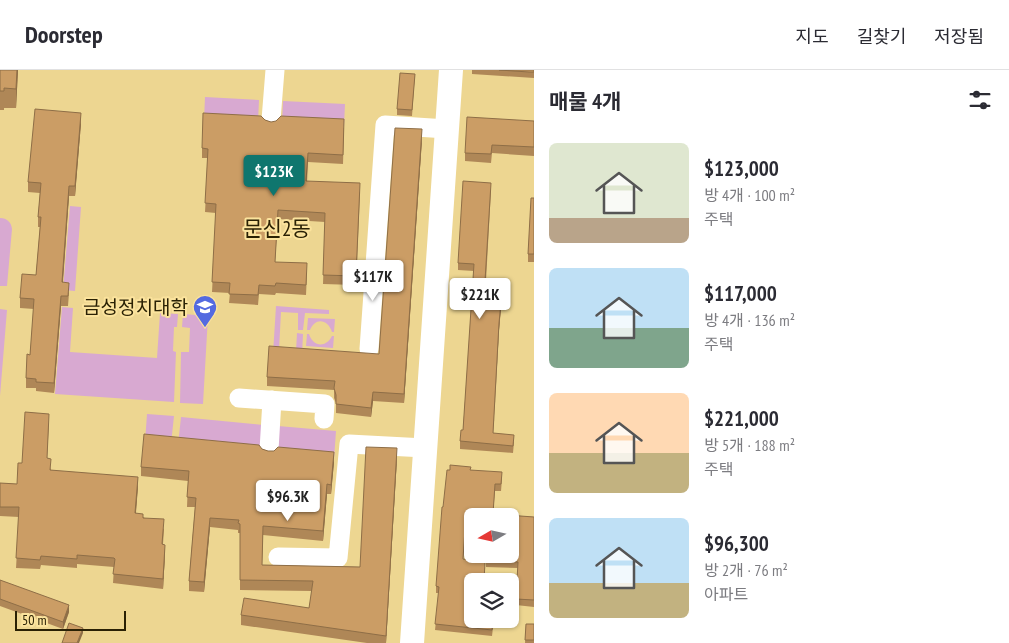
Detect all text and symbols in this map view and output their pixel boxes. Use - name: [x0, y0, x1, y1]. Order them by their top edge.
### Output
- text: Doorstep: [25, 19, 103, 50]
- text: 지도: [796, 25, 829, 48]
- text: 길찾기: [857, 25, 906, 48]
- text: 저장됨: [934, 25, 984, 48]
- icon: filters: [966, 86, 994, 114]
- text: 매물 4개: [549, 88, 621, 115]
- pin: $123K: [239, 154, 309, 197]
- text: $123,000: [704, 155, 779, 182]
- text: $123K: [255, 161, 293, 181]
- icon: home: [589, 163, 649, 223]
- text: 방 4개 · 100 m²: [704, 185, 795, 205]
- text: 주택: [704, 209, 733, 229]
- district label: 문신2동: [243, 215, 311, 242]
- pin: $117K: [338, 260, 408, 302]
- text: $117K: [354, 266, 392, 286]
- pin: $221K: [445, 278, 515, 320]
- text: $117,000: [704, 280, 777, 307]
- text: $221K: [461, 284, 499, 304]
- icon: home: [589, 288, 649, 348]
- school or university icon: 금성정치대학: [192, 294, 218, 328]
- place label: 금성정치대학: [83, 295, 189, 319]
- text: 방 4개 · 136 m²: [704, 310, 795, 330]
- text: 주택: [704, 334, 733, 354]
- text: $221,000: [704, 405, 779, 432]
- icon: home: [589, 413, 649, 473]
- text: 방 5개 · 188 m²: [704, 435, 795, 455]
- text: 주택: [704, 459, 733, 479]
- pin: $96.3K: [247, 480, 329, 522]
- text: $96.3K: [267, 486, 309, 506]
- north arrow: [464, 508, 519, 562]
- map controls: [464, 508, 519, 628]
- text: $96,300: [704, 530, 769, 557]
- icon: home: [589, 538, 649, 598]
- text: 방 2개 · 76 m²: [704, 560, 788, 580]
- button: layers: [464, 573, 519, 628]
- text: 아파트: [704, 584, 748, 604]
- scale bar: [15, 608, 126, 631]
- text: 50 m: [22, 611, 47, 629]

